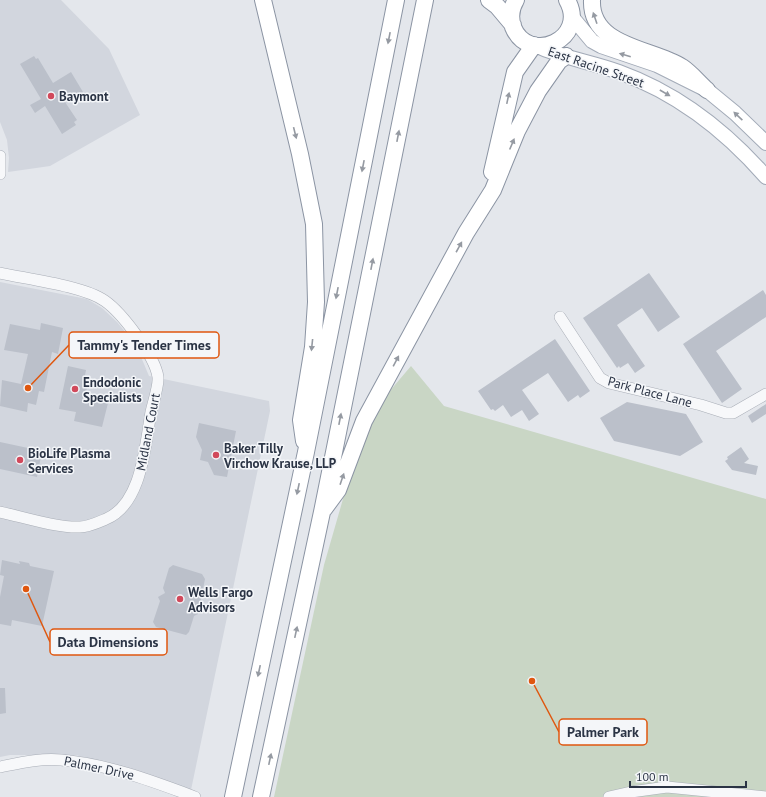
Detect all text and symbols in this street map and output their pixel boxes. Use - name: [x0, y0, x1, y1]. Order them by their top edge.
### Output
- one-way arrow: [592, 11, 598, 23]
- one-way arrow: [385, 32, 391, 44]
- street label: East Racine Street: [546, 43, 647, 92]
- one-way arrow: [619, 52, 631, 58]
- place label: Baymont: [59, 88, 109, 105]
- one-way arrow: [659, 90, 671, 97]
- marker: Baymont: [46, 91, 56, 101]
- one-way arrow: [505, 92, 511, 104]
- one-way arrow: [733, 111, 743, 120]
- one-way arrow: [292, 127, 298, 139]
- one-way arrow: [395, 130, 401, 142]
- one-way arrow: [509, 138, 515, 150]
- one-way arrow: [360, 160, 366, 172]
- one-way arrow: [455, 241, 462, 253]
- one-way arrow: [369, 258, 375, 270]
- one-way arrow: [334, 287, 340, 299]
- callout: Tammy's Tender Times: [69, 332, 219, 358]
- text: Tammy's Tender Times: [77, 336, 211, 354]
- one-way arrow: [309, 339, 316, 351]
- one-way arrow: [393, 355, 399, 367]
- street label: Park Place Lane: [606, 373, 694, 411]
- place label: Endodonic Specialists: [83, 374, 142, 406]
- marker: Endodonic Specialists: [70, 384, 80, 394]
- street label: Midland Court: [132, 391, 164, 472]
- one-way arrow: [338, 412, 344, 425]
- place label: Baker Tilly Virchow Krause, LLP: [223, 440, 337, 472]
- place label: BioLife Plasma Services: [28, 445, 110, 477]
- marker: Baker Tilly Virchow Krause, LLP: [211, 450, 221, 460]
- marker: BioLife Plasma Services: [15, 455, 25, 465]
- one-way arrow: [339, 472, 345, 484]
- one-way arrow: [294, 483, 300, 495]
- place label: Wells Fargo Advisors: [188, 584, 253, 616]
- marker: Wells Fargo Advisors: [175, 594, 185, 604]
- one-way arrow: [294, 625, 300, 638]
- callout: Data Dimensions: [50, 629, 167, 655]
- text: Data Dimensions: [58, 633, 159, 651]
- one-way arrow: [256, 665, 262, 677]
- callout: Palmer Park: [559, 719, 647, 745]
- text: Palmer Park: [567, 723, 639, 741]
- street label: Palmer Drive: [62, 752, 136, 784]
- one-way arrow: [267, 753, 273, 765]
- scale bar: [630, 763, 746, 789]
- text: 100 m: [636, 769, 669, 784]

